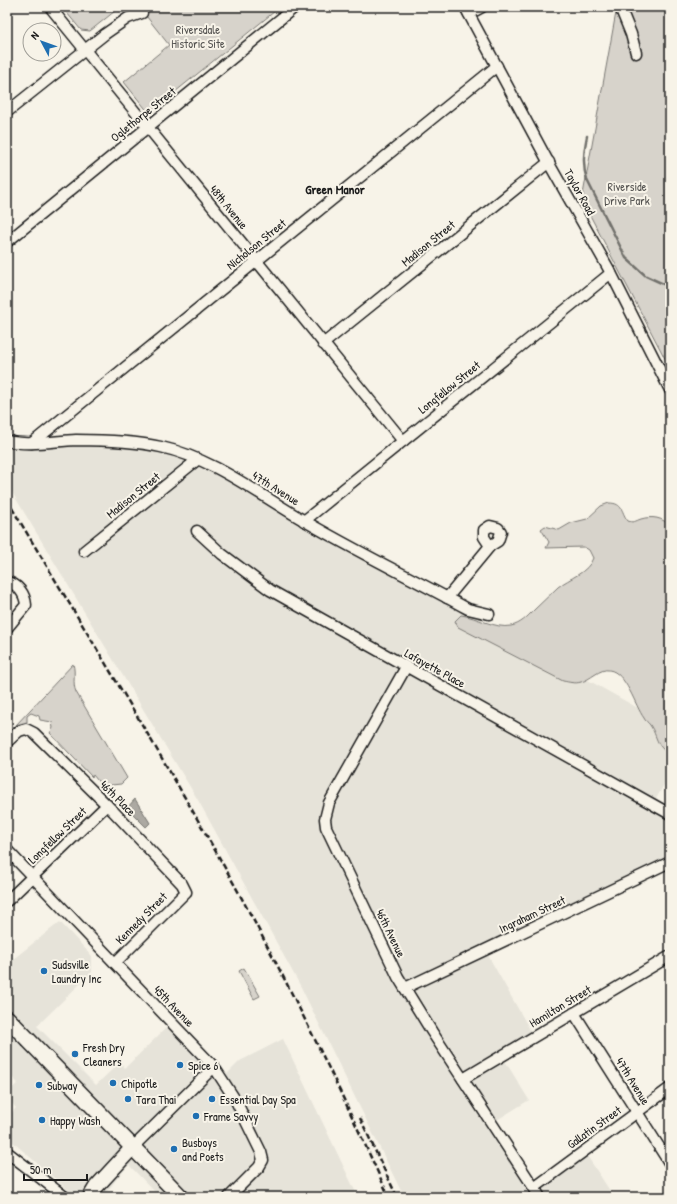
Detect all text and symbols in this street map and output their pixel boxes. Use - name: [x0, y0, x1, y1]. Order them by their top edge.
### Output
- park label: Riversdale Historic Site: [171, 21, 225, 52]
- north arrow: [22, 22, 62, 62]
- text: N: [27, 29, 42, 42]
- street label: Oglethorpe Street: [107, 82, 180, 146]
- street label: Taylor Road: [560, 166, 600, 218]
- park label: Riverside Drive Park: [604, 178, 650, 209]
- district label: Green Manor: [305, 180, 366, 198]
- street label: 48th Avenue: [206, 181, 252, 233]
- street label: Nicholson Street: [223, 214, 290, 273]
- street label: Madison Street: [397, 215, 459, 270]
- street label: Longfellow Street: [414, 356, 484, 417]
- street label: Madison Street: [102, 467, 164, 522]
- street label: 47th Avenue: [249, 467, 303, 509]
- street label: Lafayette Place: [402, 644, 469, 692]
- street label: 46th Place: [96, 776, 140, 820]
- street label: Longfellow Street: [24, 802, 91, 867]
- street label: Kennedy Street: [111, 888, 171, 948]
- street label: Ingraham Street: [496, 891, 569, 937]
- street label: 46th Avenue: [372, 906, 410, 960]
- place label: Sudsville Laundry Inc: [52, 956, 102, 987]
- marker: Sudsville Laundry Inc: [39, 966, 49, 976]
- street label: Hamilton Street: [526, 980, 595, 1031]
- street label: 45th Avenue: [150, 981, 198, 1031]
- place label: Fresh Dry Cleaners: [82, 1039, 125, 1070]
- marker: Fresh Dry Cleaners: [70, 1049, 80, 1059]
- street label: 47th Avenue: [612, 1054, 654, 1108]
- place label: Spice 6: [188, 1057, 219, 1074]
- marker: Spice 6: [175, 1060, 185, 1070]
- place label: Chipotle: [121, 1075, 158, 1092]
- place label: Subway: [47, 1077, 78, 1094]
- marker: Chipotle: [108, 1078, 118, 1088]
- marker: Subway: [34, 1080, 44, 1090]
- place label: Tara Thai: [136, 1091, 176, 1108]
- place label: Essential Day Spa: [220, 1091, 296, 1108]
- marker: Tara Thai: [123, 1094, 133, 1104]
- marker: Essential Day Spa: [207, 1094, 217, 1104]
- street label: Gallatin Street: [563, 1101, 625, 1152]
- place label: Frame Savvy: [203, 1108, 258, 1125]
- marker: Frame Savvy: [191, 1111, 201, 1121]
- place label: Happy Wash: [50, 1112, 100, 1129]
- marker: Happy Wash: [37, 1115, 47, 1125]
- place label: Busboys and Poets: [182, 1134, 224, 1165]
- marker: Busboys and Poets: [169, 1144, 179, 1154]
- scale bar: [24, 1156, 87, 1182]
- text: 50 m: [30, 1161, 51, 1178]

